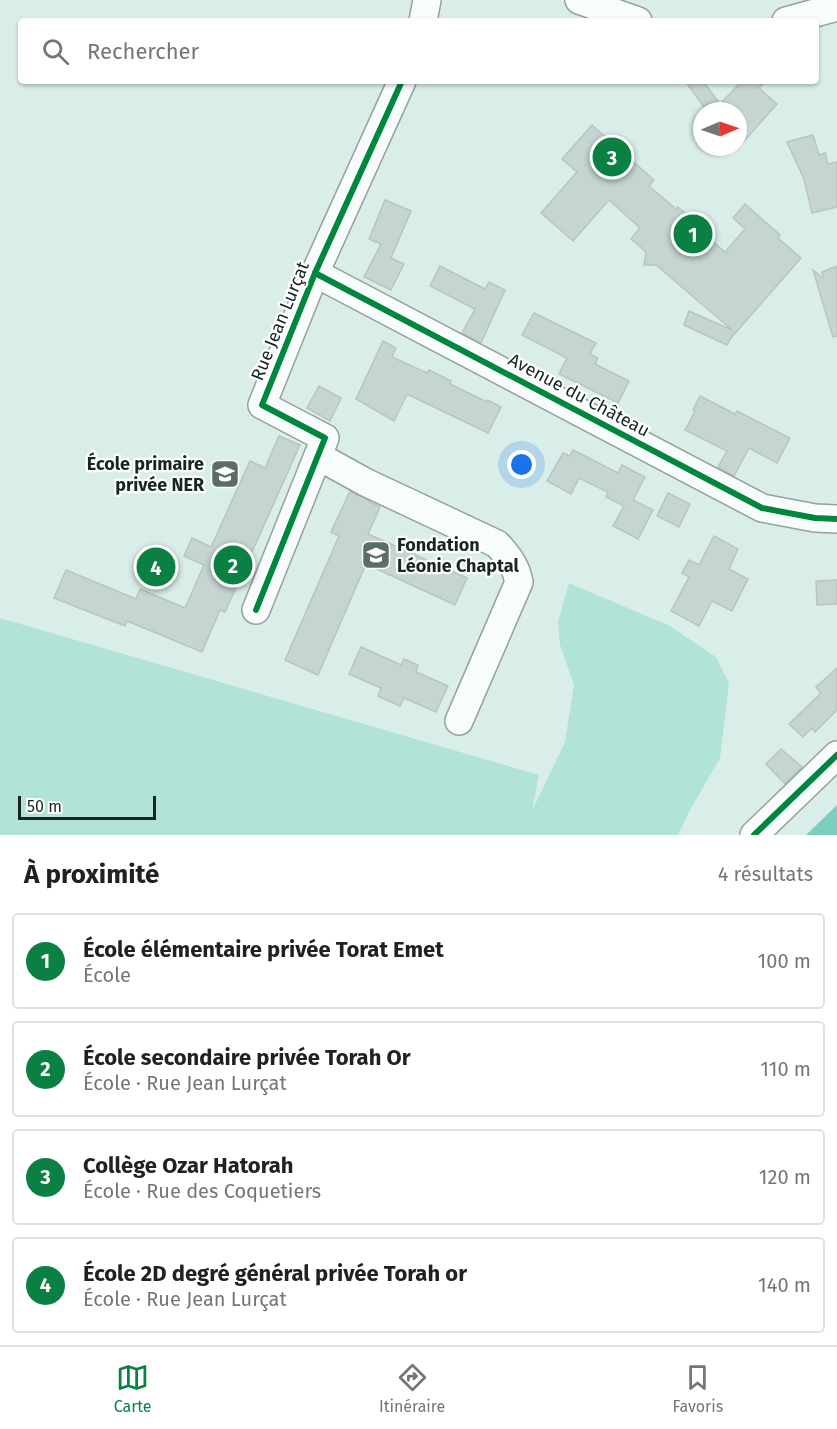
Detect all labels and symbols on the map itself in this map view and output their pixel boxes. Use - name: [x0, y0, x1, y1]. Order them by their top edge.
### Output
- north arrow: [693, 102, 747, 156]
- pin: 3: [592, 134, 632, 180]
- pin: 1: [674, 212, 712, 256]
- street label: Rue Jean Lurçat: [246, 258, 314, 384]
- street label: Avenue du Château: [505, 348, 653, 442]
- your location: [507, 450, 536, 479]
- place label: École primaire privée NER: [87, 452, 205, 496]
- school or university icon: École primaire privée NER: [209, 458, 241, 490]
- place label: Fondation Léonie Chaptal: [397, 534, 519, 577]
- school or university icon: Fondation Léonie Chaptal: [360, 539, 392, 571]
- pin: 2: [214, 542, 252, 588]
- pin: 4: [136, 544, 176, 590]
- scale bar: [18, 793, 156, 820]

